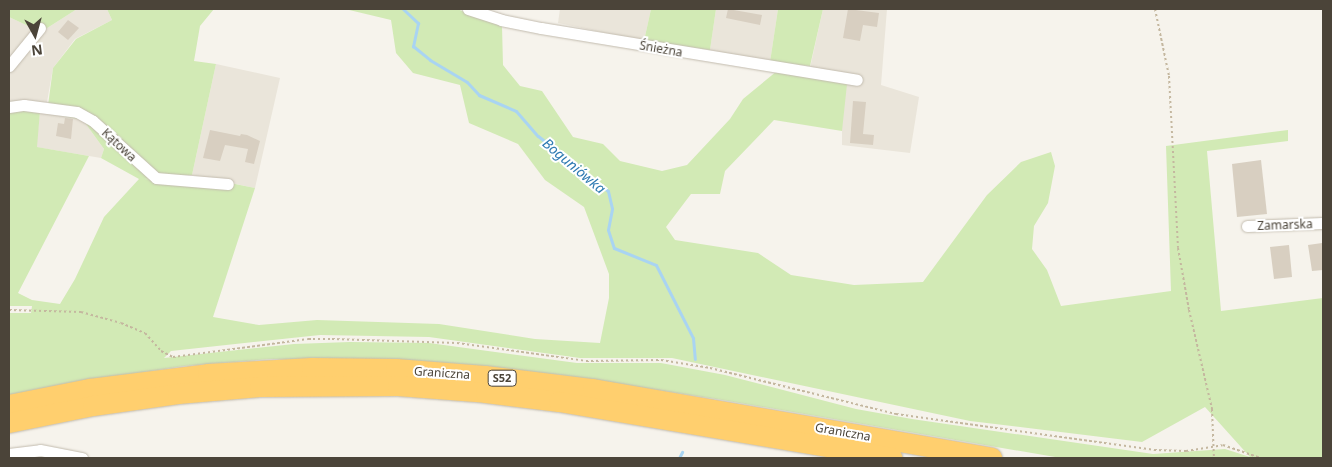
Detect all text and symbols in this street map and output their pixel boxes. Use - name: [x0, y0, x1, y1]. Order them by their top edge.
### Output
- north arrow: [10, 10, 60, 60]
- street label: Śnieżna: [638, 38, 684, 60]
- text: N: [30, 40, 44, 61]
- street label: Kątowa: [99, 126, 139, 164]
- water label: Boguniówka: [539, 135, 609, 197]
- street label: Zamarska: [1257, 217, 1313, 233]
- street label: Graniczna: [413, 364, 471, 382]
- road number: S52: [487, 369, 517, 386]
- street label: Graniczna: [814, 420, 872, 444]

